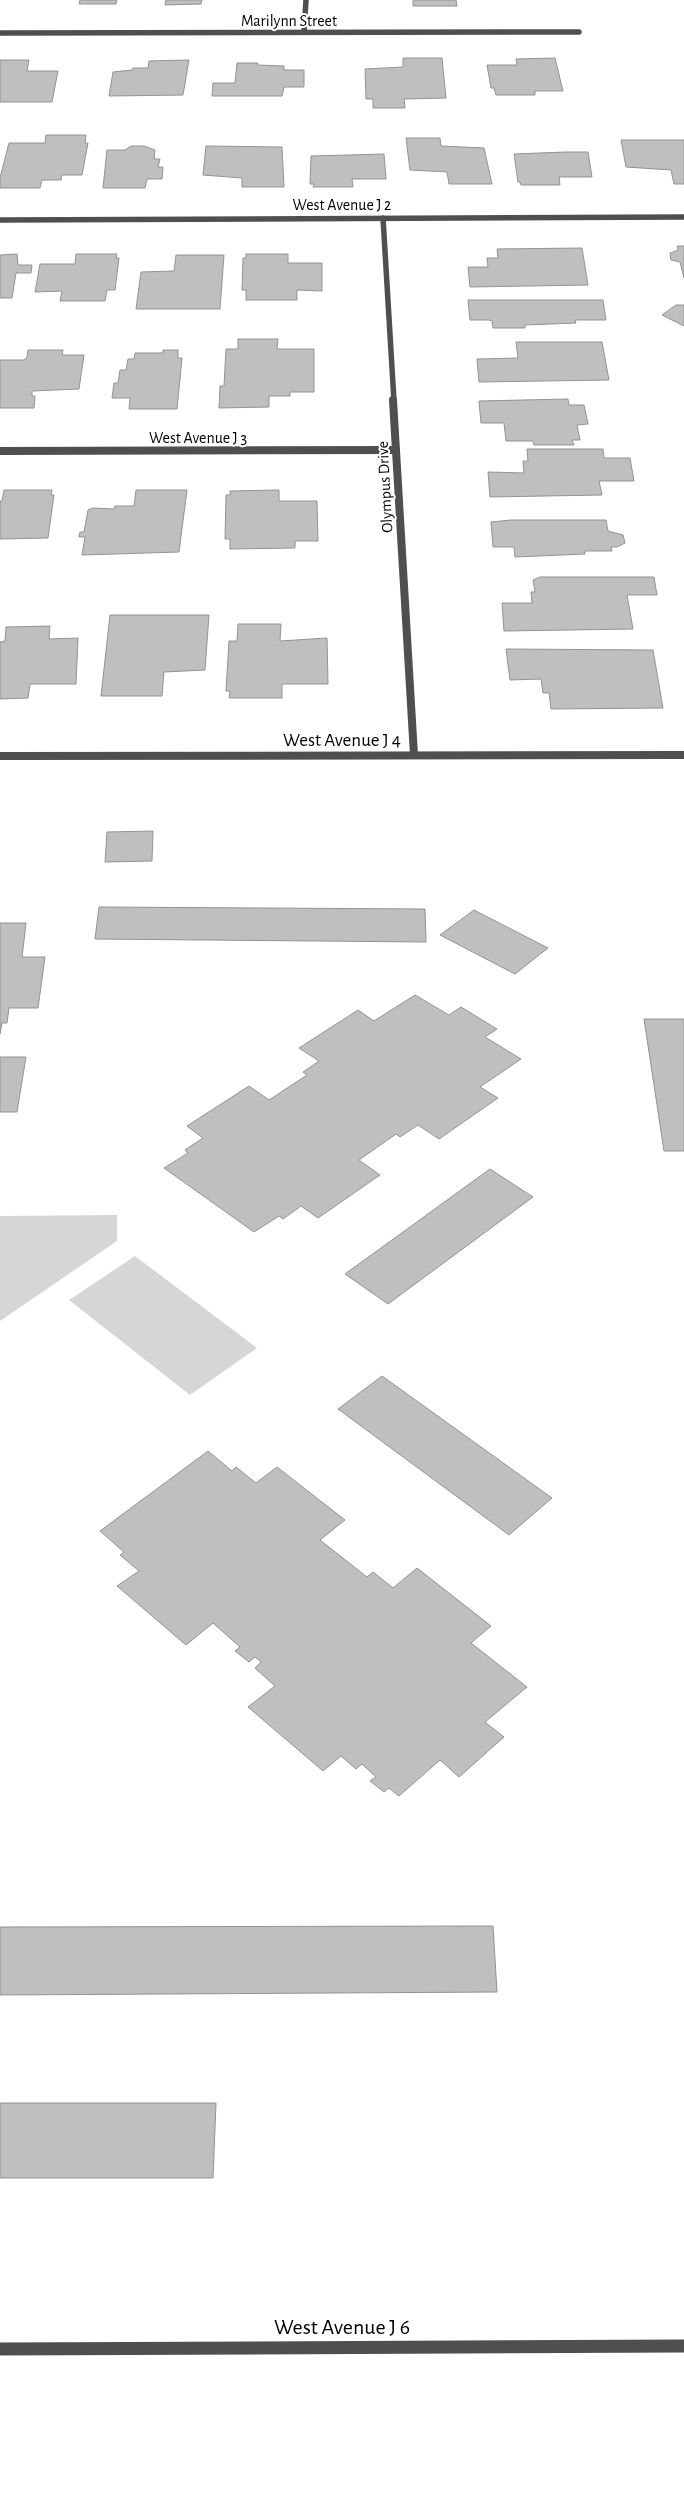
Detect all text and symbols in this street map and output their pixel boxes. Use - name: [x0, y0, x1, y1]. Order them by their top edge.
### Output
- street label: Marilynn Street: [241, 13, 337, 30]
- street label: West Avenue J 2: [293, 197, 391, 213]
- street label: West Avenue J 3: [149, 430, 247, 446]
- street label: Olympus Drive: [375, 441, 396, 533]
- street label: West Avenue J 4: [283, 731, 401, 750]
- street label: West Avenue J 6: [274, 2316, 410, 2338]

